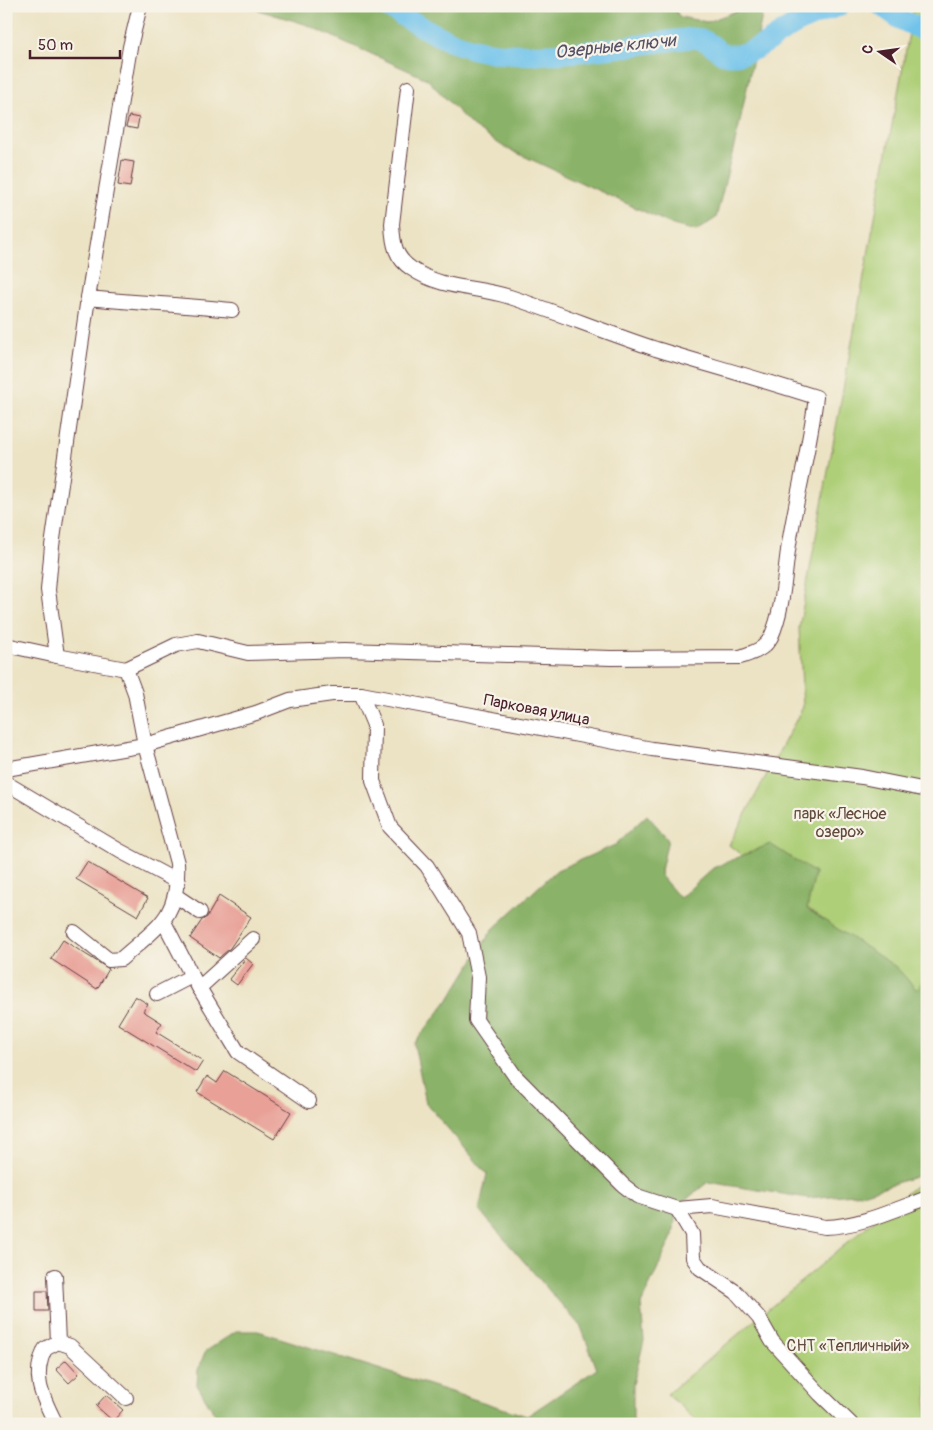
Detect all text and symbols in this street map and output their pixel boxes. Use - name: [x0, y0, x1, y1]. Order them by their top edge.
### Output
- scale bar: [30, 28, 120, 60]
- north arrow: [856, 28, 906, 78]
- water label: Озерные ключи: [554, 29, 678, 64]
- text: 50 m: [38, 36, 73, 55]
- text: С: [859, 43, 877, 55]
- street label: Парковая улица: [482, 690, 592, 730]
- park label: парк «Лесное озеро»: [794, 804, 887, 842]
- park label: СНТ «Тепличный»: [787, 1336, 909, 1356]

